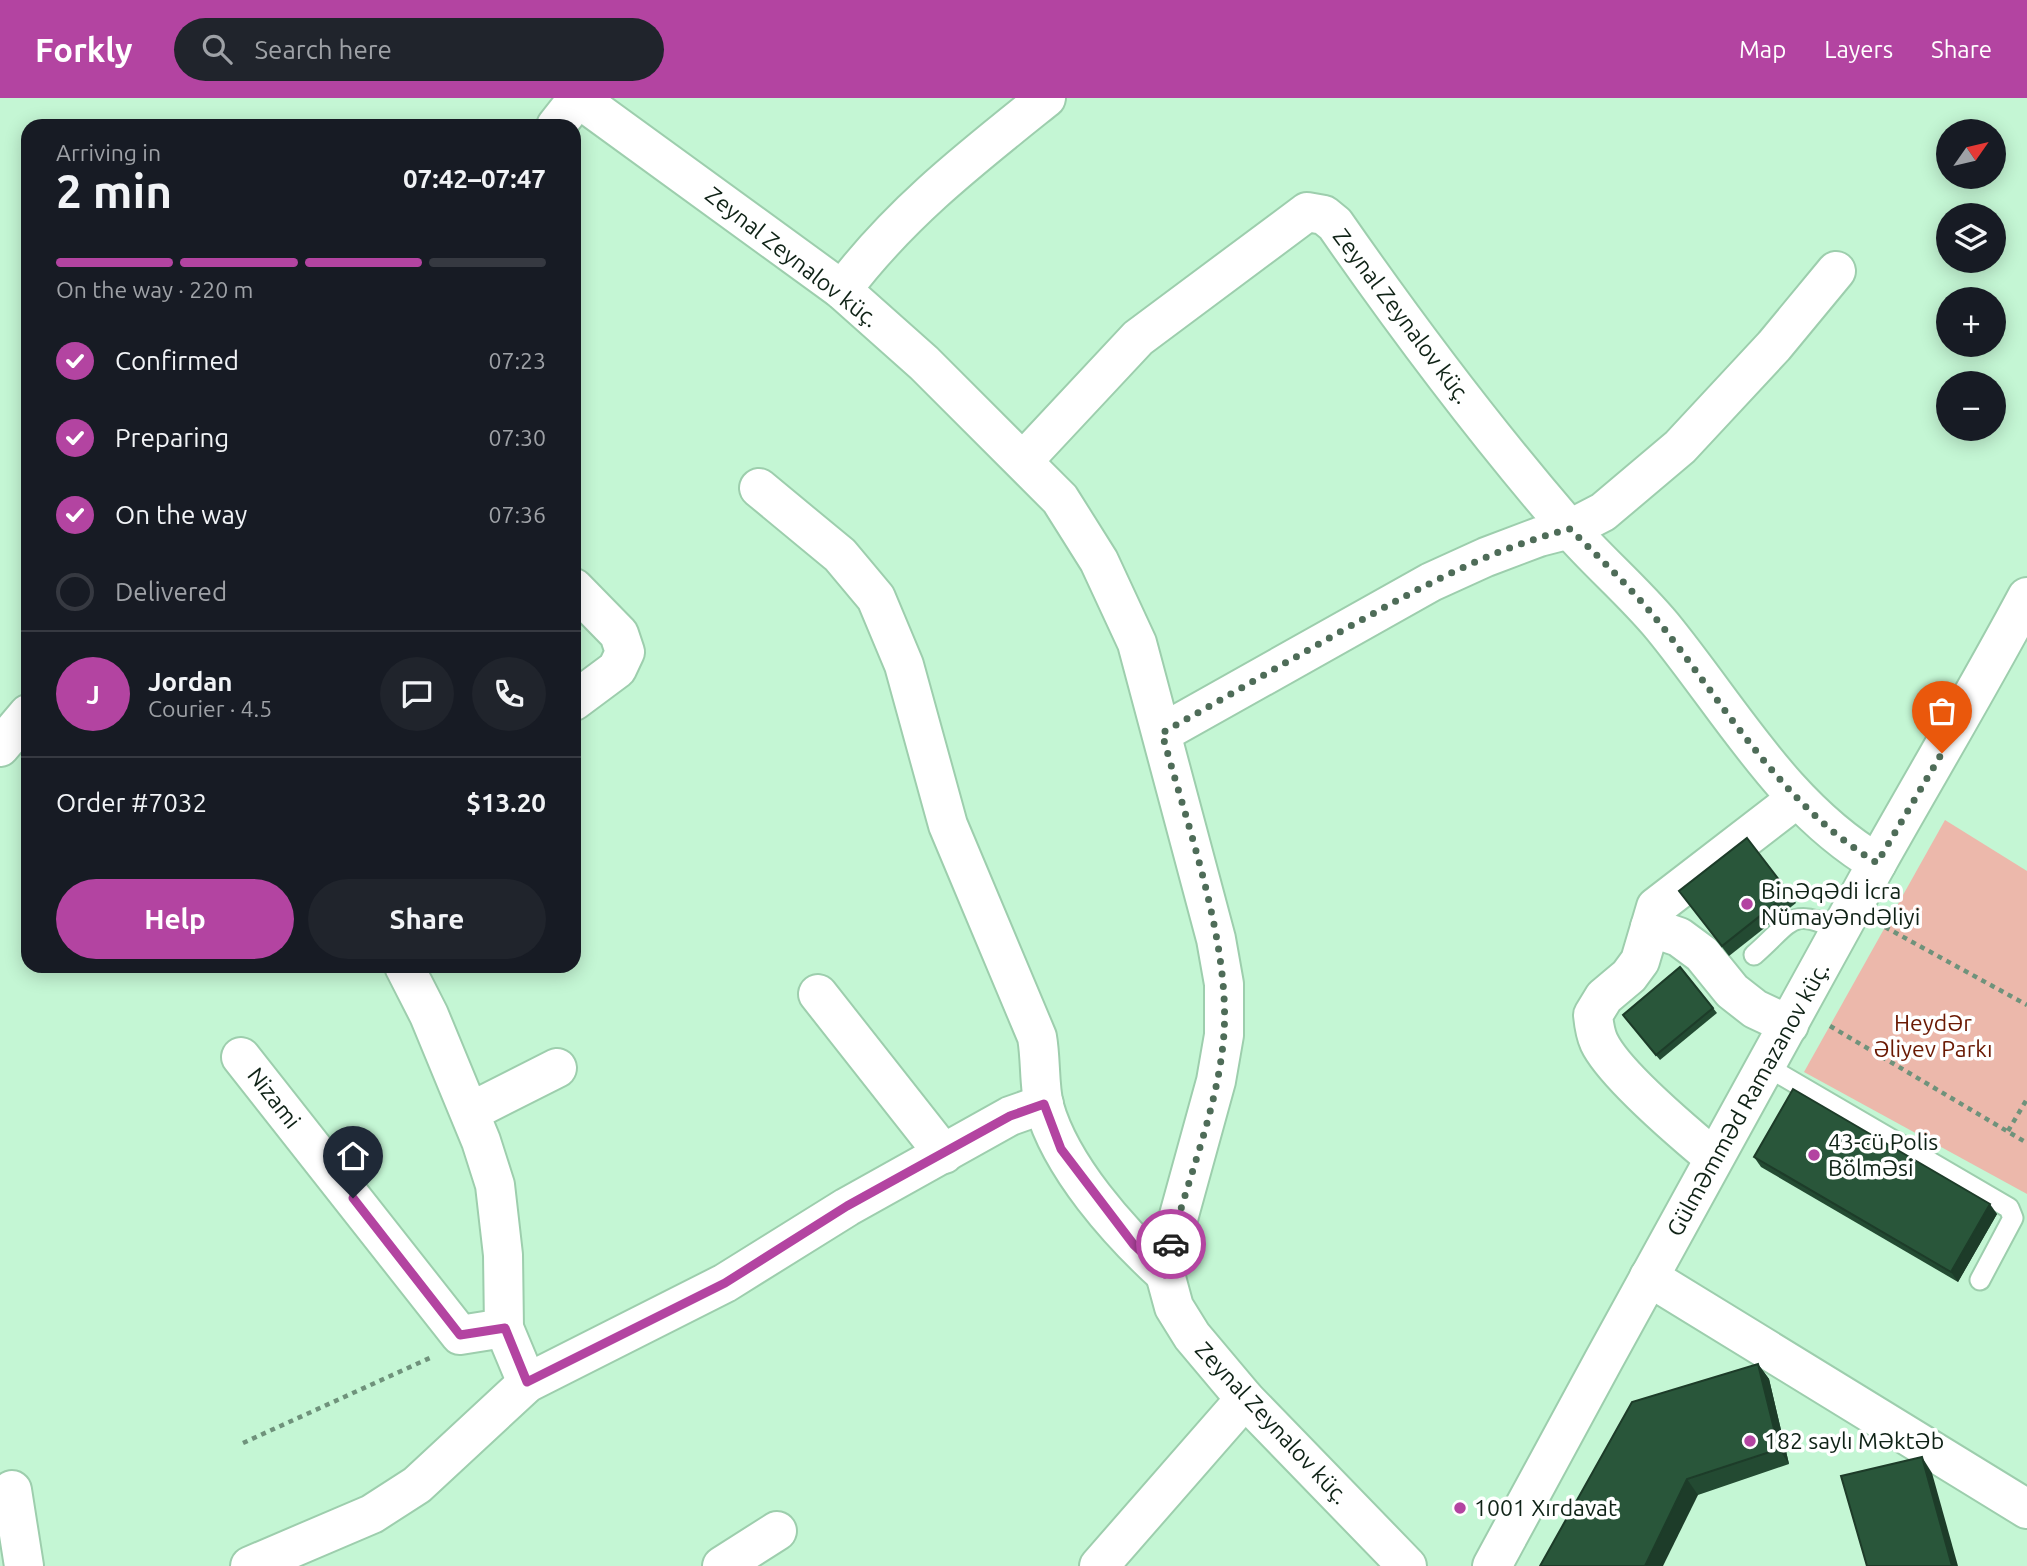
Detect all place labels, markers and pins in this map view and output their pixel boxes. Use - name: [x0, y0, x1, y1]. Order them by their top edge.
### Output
- pin: [1912, 681, 1972, 753]
- place label: Binəqədi İcra Nümayəndəliyi: [1761, 878, 1920, 929]
- marker: Binəqədi İcra Nümayəndəliyi: [1739, 896, 1755, 912]
- pin: [323, 1126, 383, 1198]
- place label: 43-cü Polis Bölməsi: [1828, 1129, 1938, 1180]
- marker: 43-cü Polis Bölməsi: [1806, 1147, 1822, 1163]
- place label: 182 saylı Məktəb: [1764, 1428, 1944, 1453]
- marker: 182 saylı Məktəb: [1742, 1433, 1758, 1449]
- place label: 1001 Xırdavat: [1474, 1495, 1617, 1520]
- marker: 1001 Xırdavat: [1452, 1500, 1468, 1516]

